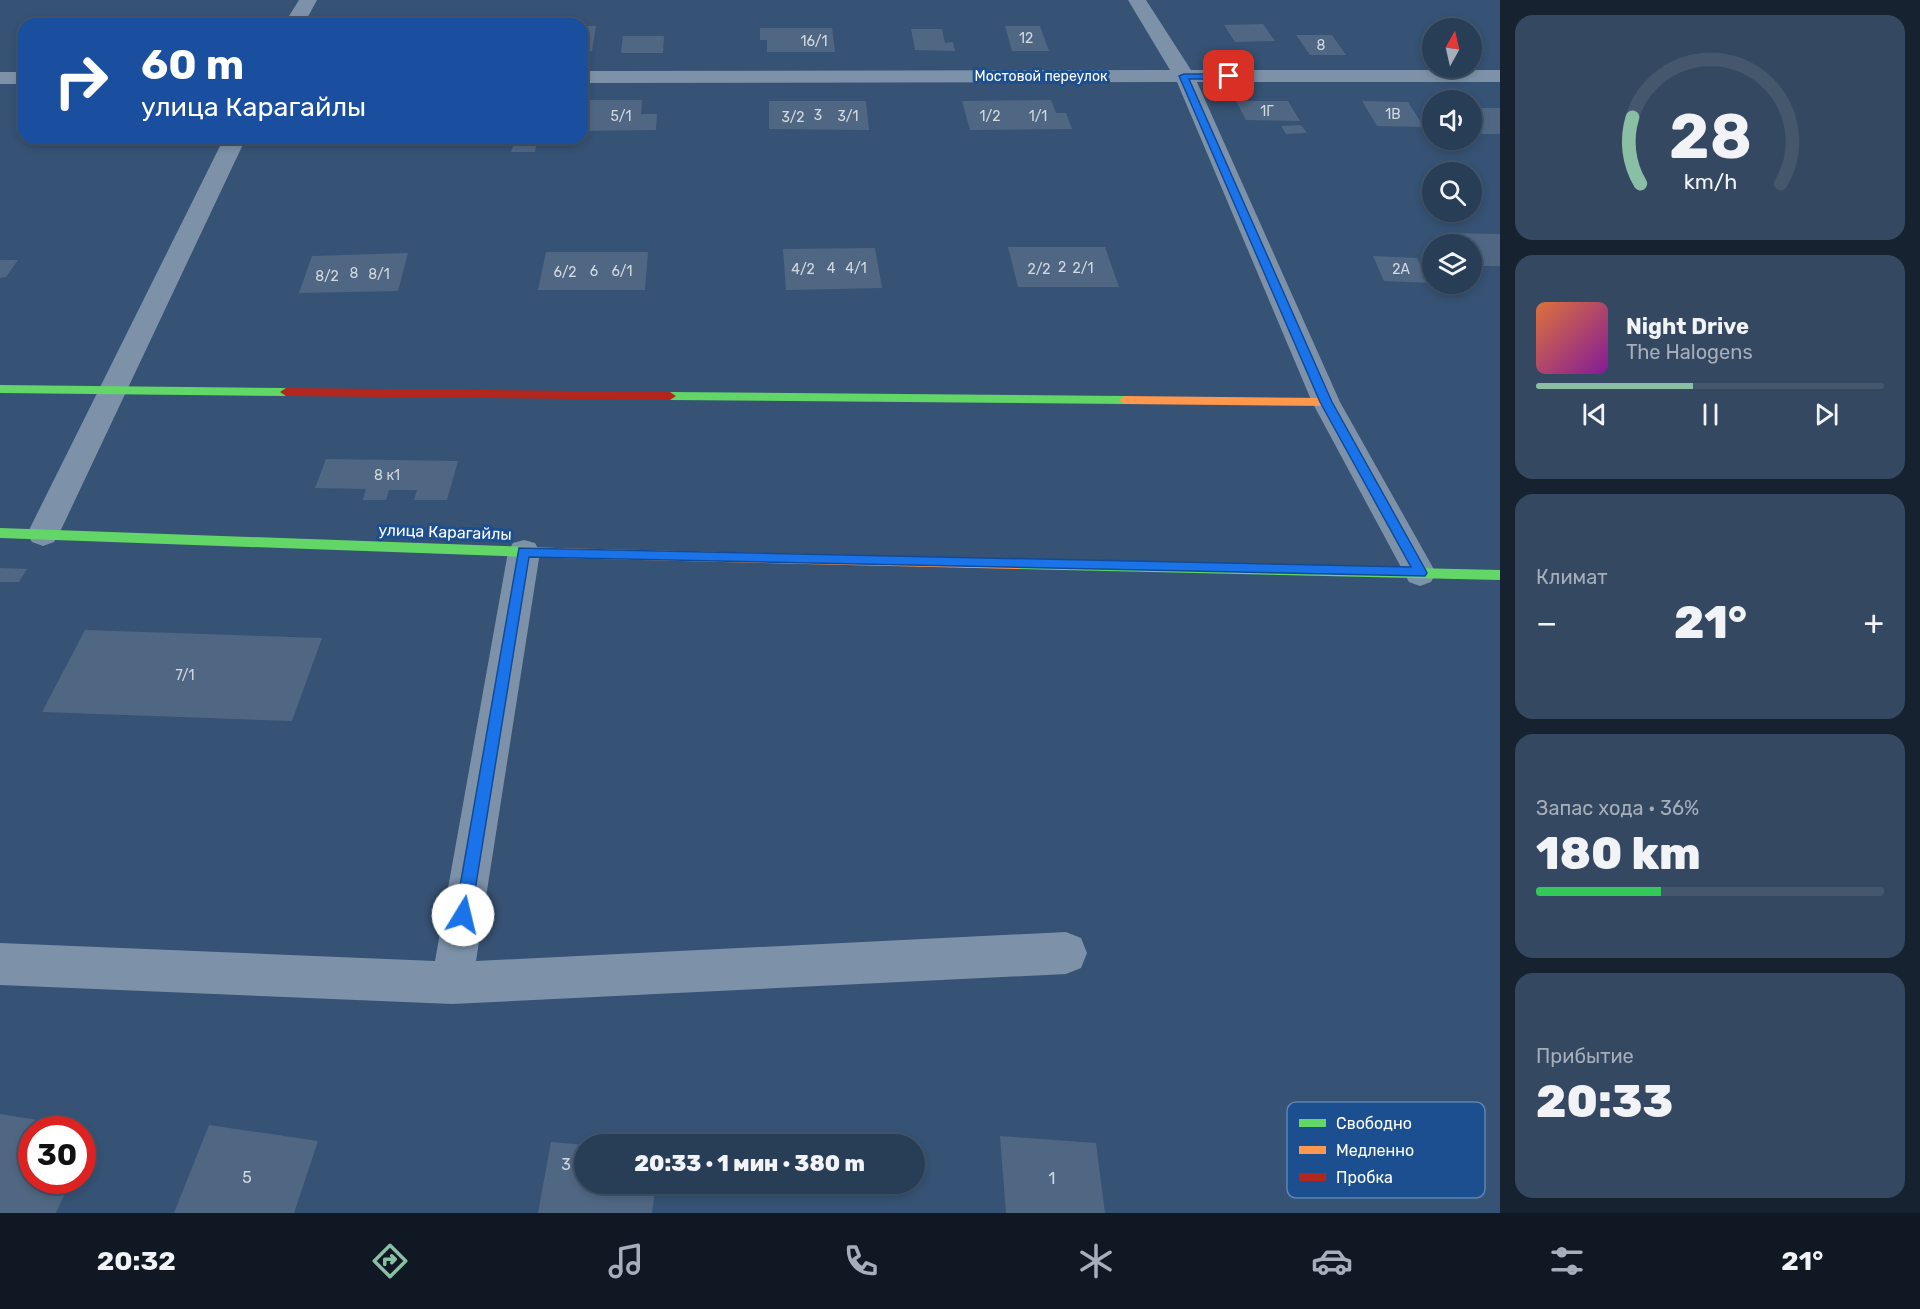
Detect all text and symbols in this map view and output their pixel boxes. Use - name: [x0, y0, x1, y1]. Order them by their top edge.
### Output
- north arrow: [1422, 18, 1482, 78]
- map controls: [1422, 18, 1482, 294]
- house number: 12: [1019, 30, 1033, 47]
- house number: 16/1: [800, 33, 828, 50]
- house number: 8: [1317, 37, 1326, 54]
- text: 60 m: [141, 40, 244, 90]
- icon: right: [42, 42, 120, 120]
- pin: [1203, 50, 1254, 101]
- icon: arrive: [1212, 59, 1245, 92]
- street label: Мостовой переулок: [975, 68, 1108, 85]
- button: sound: [1422, 90, 1482, 150]
- text: улица Карагайлы: [141, 91, 366, 123]
- text: 28: [1669, 100, 1751, 174]
- house number: 1Г: [1260, 103, 1274, 120]
- house number: 1В: [1385, 106, 1401, 123]
- house number: 3: [814, 107, 822, 124]
- house number: 5/1: [611, 108, 631, 125]
- house number: 3/1: [837, 108, 859, 125]
- house number: 1/2: [980, 108, 1000, 125]
- house number: 1/1: [1029, 108, 1047, 125]
- house number: 3/2: [781, 109, 805, 126]
- button: search: [1422, 162, 1482, 222]
- text: km/h: [1683, 170, 1737, 195]
- button: layers: [1422, 234, 1482, 294]
- house number: 2: [1058, 259, 1066, 276]
- house number: 4: [827, 260, 836, 277]
- house number: 4/1: [845, 260, 867, 277]
- house number: 2/1: [1073, 260, 1093, 277]
- house number: 4/2: [791, 261, 815, 278]
- house number: 2/2: [1028, 261, 1051, 278]
- house number: 2А: [1392, 261, 1410, 278]
- house number: 6: [590, 263, 598, 280]
- house number: 6/1: [611, 263, 633, 280]
- house number: 6/2: [553, 264, 577, 281]
- house number: 8: [350, 265, 359, 282]
- house number: 8/1: [368, 266, 390, 283]
- house number: 8/2: [315, 268, 339, 285]
- text: Night Drive: [1626, 313, 1749, 340]
- text: The Halogens: [1626, 340, 1753, 364]
- icon: previous: [1578, 398, 1611, 431]
- icon: pause: [1694, 398, 1727, 431]
- icon: next: [1810, 398, 1843, 431]
- house number: 8 к1: [374, 467, 400, 484]
- street label: улица Карагайлы: [378, 520, 512, 544]
- text: Климат: [1536, 565, 1608, 589]
- text: 21°: [1674, 596, 1747, 649]
- text: −: [1536, 603, 1557, 642]
- text: +: [1863, 603, 1884, 642]
- house number: 7/1: [176, 667, 194, 684]
- text: Запас хода · 36%: [1536, 796, 1699, 820]
- text: 180 km: [1536, 827, 1701, 880]
- position arrow: [431, 883, 495, 947]
- text: Прибытие: [1536, 1044, 1634, 1068]
- text: 20:33: [1536, 1075, 1673, 1128]
- legend: [1287, 1102, 1485, 1198]
- text: Свободно: [1336, 1114, 1412, 1133]
- speed limit sign: 30: [18, 1116, 96, 1194]
- text: Медленно: [1336, 1141, 1414, 1160]
- text: 20:33 · 1 мин · 380 m: [634, 1150, 865, 1177]
- house number: 3: [561, 1155, 571, 1174]
- house number: 5: [242, 1168, 252, 1187]
- text: Пробка: [1336, 1168, 1393, 1187]
- house number: 1: [1049, 1169, 1055, 1188]
- icon: directions: [369, 1240, 411, 1282]
- icon: music: [605, 1240, 647, 1282]
- icon: phone: [840, 1240, 882, 1282]
- icon: climate: [1075, 1240, 1117, 1282]
- icon: car: [1311, 1240, 1353, 1282]
- icon: filters: [1546, 1240, 1588, 1282]
- text: 20:32: [97, 1245, 176, 1277]
- text: 21°: [1781, 1245, 1823, 1277]

